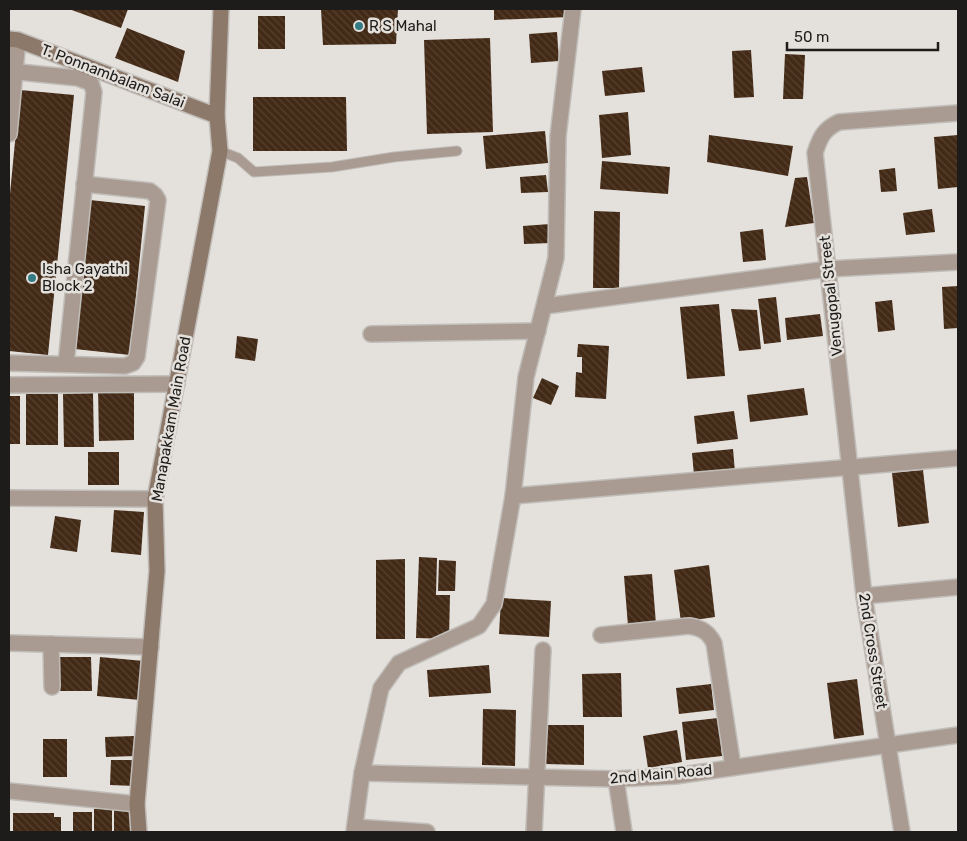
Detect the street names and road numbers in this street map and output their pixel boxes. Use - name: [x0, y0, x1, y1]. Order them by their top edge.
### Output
- street label: T. Ponnambalam Salai: [39, 40, 187, 112]
- street label: Venugopal Street: [816, 235, 846, 357]
- street label: Manapakkam Main Road: [148, 335, 194, 503]
- street label: 2nd Cross Street: [855, 592, 891, 710]
- street label: 2nd Main Road: [609, 761, 713, 787]

